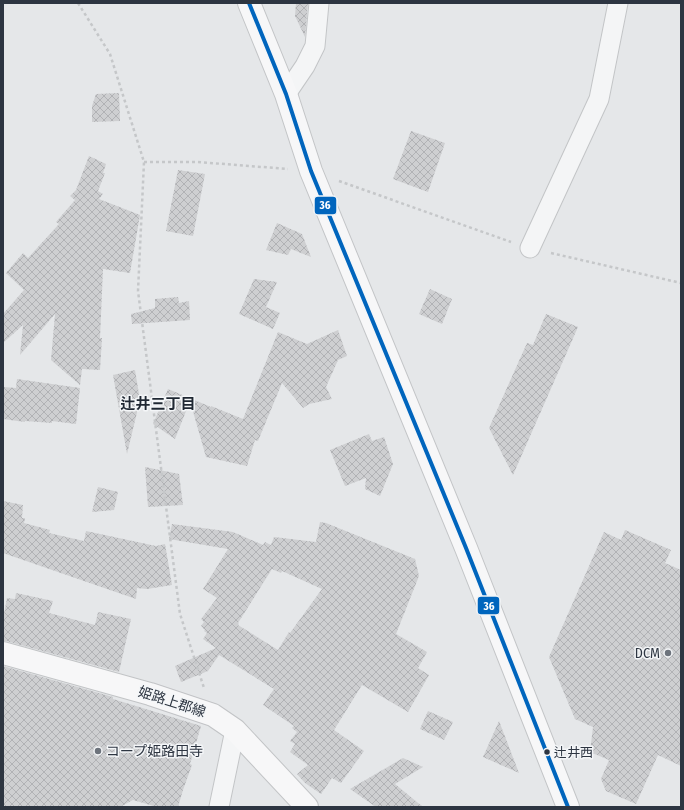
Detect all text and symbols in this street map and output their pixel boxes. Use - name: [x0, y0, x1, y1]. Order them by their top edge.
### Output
- line badge: 36: [314, 196, 337, 215]
- text: 36: [319, 199, 331, 212]
- district label: 辻井三丁目: [120, 395, 196, 413]
- line badge: 36: [477, 596, 500, 615]
- text: 36: [483, 600, 495, 613]
- place label: DCM: [635, 645, 660, 662]
- marker: DCM: [663, 648, 673, 658]
- street label: 姫路上郡線: [136, 683, 208, 721]
- place label: コープ姫路田寺: [106, 743, 203, 760]
- place label: 辻井西: [554, 745, 593, 760]
- marker: コープ姫路田寺: [93, 746, 103, 756]
- marker: 辻井西: [542, 747, 552, 757]

